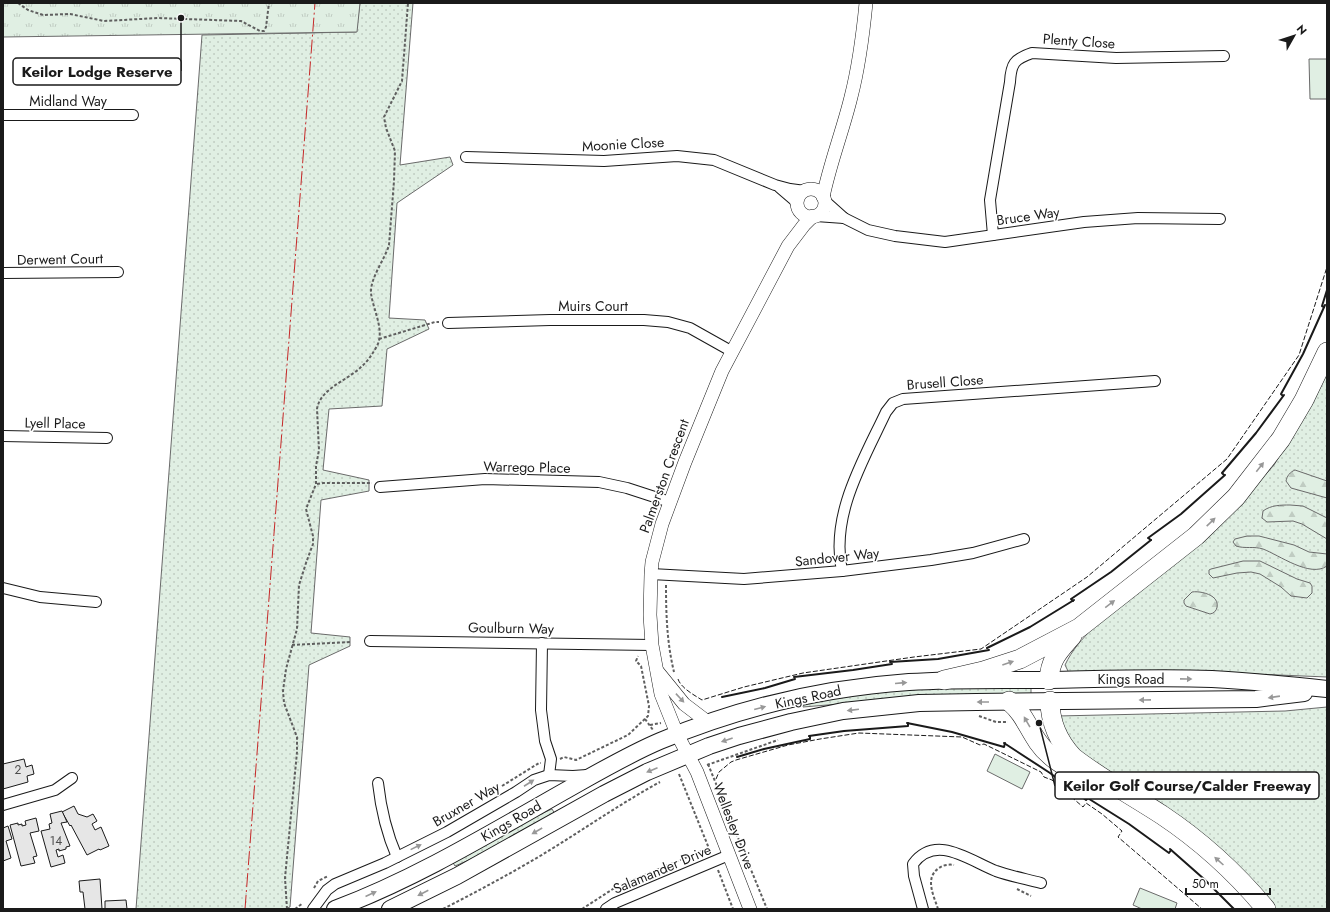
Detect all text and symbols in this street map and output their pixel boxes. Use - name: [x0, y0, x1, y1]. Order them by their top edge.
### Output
- north arrow: [1274, 16, 1314, 56]
- text: N: [1293, 21, 1311, 38]
- street label: Plenty Close: [1042, 28, 1116, 54]
- callout: Keilor Lodge Reserve: [13, 58, 181, 85]
- text: Keilor Lodge Reserve: [21, 61, 173, 83]
- street label: Midland Way: [29, 91, 108, 111]
- street label: Moonie Close: [581, 132, 665, 156]
- street label: Bruce Way: [995, 202, 1062, 230]
- street label: Derwent Court: [17, 248, 104, 270]
- street label: Muirs Court: [558, 296, 628, 316]
- street label: Brusell Close: [906, 369, 984, 395]
- street label: Lyell Place: [24, 412, 86, 434]
- street label: Palmerston Crescent: [634, 416, 694, 536]
- street label: Warrego Place: [483, 456, 571, 478]
- one-way arrow: [1256, 462, 1264, 473]
- one-way arrow: [1206, 517, 1216, 527]
- street label: Sandover Way: [794, 543, 881, 571]
- one-way arrow: [1105, 600, 1116, 608]
- street label: Goulburn Way: [468, 617, 555, 639]
- one-way arrow: [1003, 659, 1015, 665]
- street label: Kings Road: [1098, 669, 1164, 689]
- one-way arrow: [1180, 676, 1193, 682]
- one-way arrow: [895, 679, 907, 686]
- street label: Kings Road: [773, 680, 843, 714]
- one-way arrow: [675, 693, 684, 704]
- one-way arrow: [1268, 693, 1281, 700]
- one-way arrow: [1138, 697, 1151, 703]
- one-way arrow: [976, 699, 989, 705]
- one-way arrow: [753, 704, 766, 710]
- one-way arrow: [847, 707, 859, 713]
- one-way arrow: [1023, 716, 1030, 728]
- one-way arrow: [720, 737, 732, 743]
- house number: 2: [15, 761, 22, 779]
- one-way arrow: [645, 767, 657, 773]
- callout: Keilor Golf Course/Calder Freeway: [1055, 772, 1319, 799]
- text: Keilor Golf Course/Calder Freeway: [1063, 775, 1311, 797]
- street label: Bruxner Way: [429, 776, 504, 831]
- one-way arrow: [524, 779, 534, 787]
- street label: Wellesley Drive: [708, 780, 760, 872]
- street label: Kings Road: [477, 796, 545, 846]
- one-way arrow: [531, 828, 543, 835]
- house number: 14: [50, 832, 62, 850]
- street label: Salamander Drive: [610, 839, 714, 899]
- one-way arrow: [411, 844, 422, 851]
- one-way arrow: [1214, 856, 1225, 865]
- scale bar: [1186, 870, 1270, 896]
- text: 50 m: [1192, 875, 1219, 893]
- one-way arrow: [365, 890, 377, 897]
- one-way arrow: [417, 890, 429, 897]

